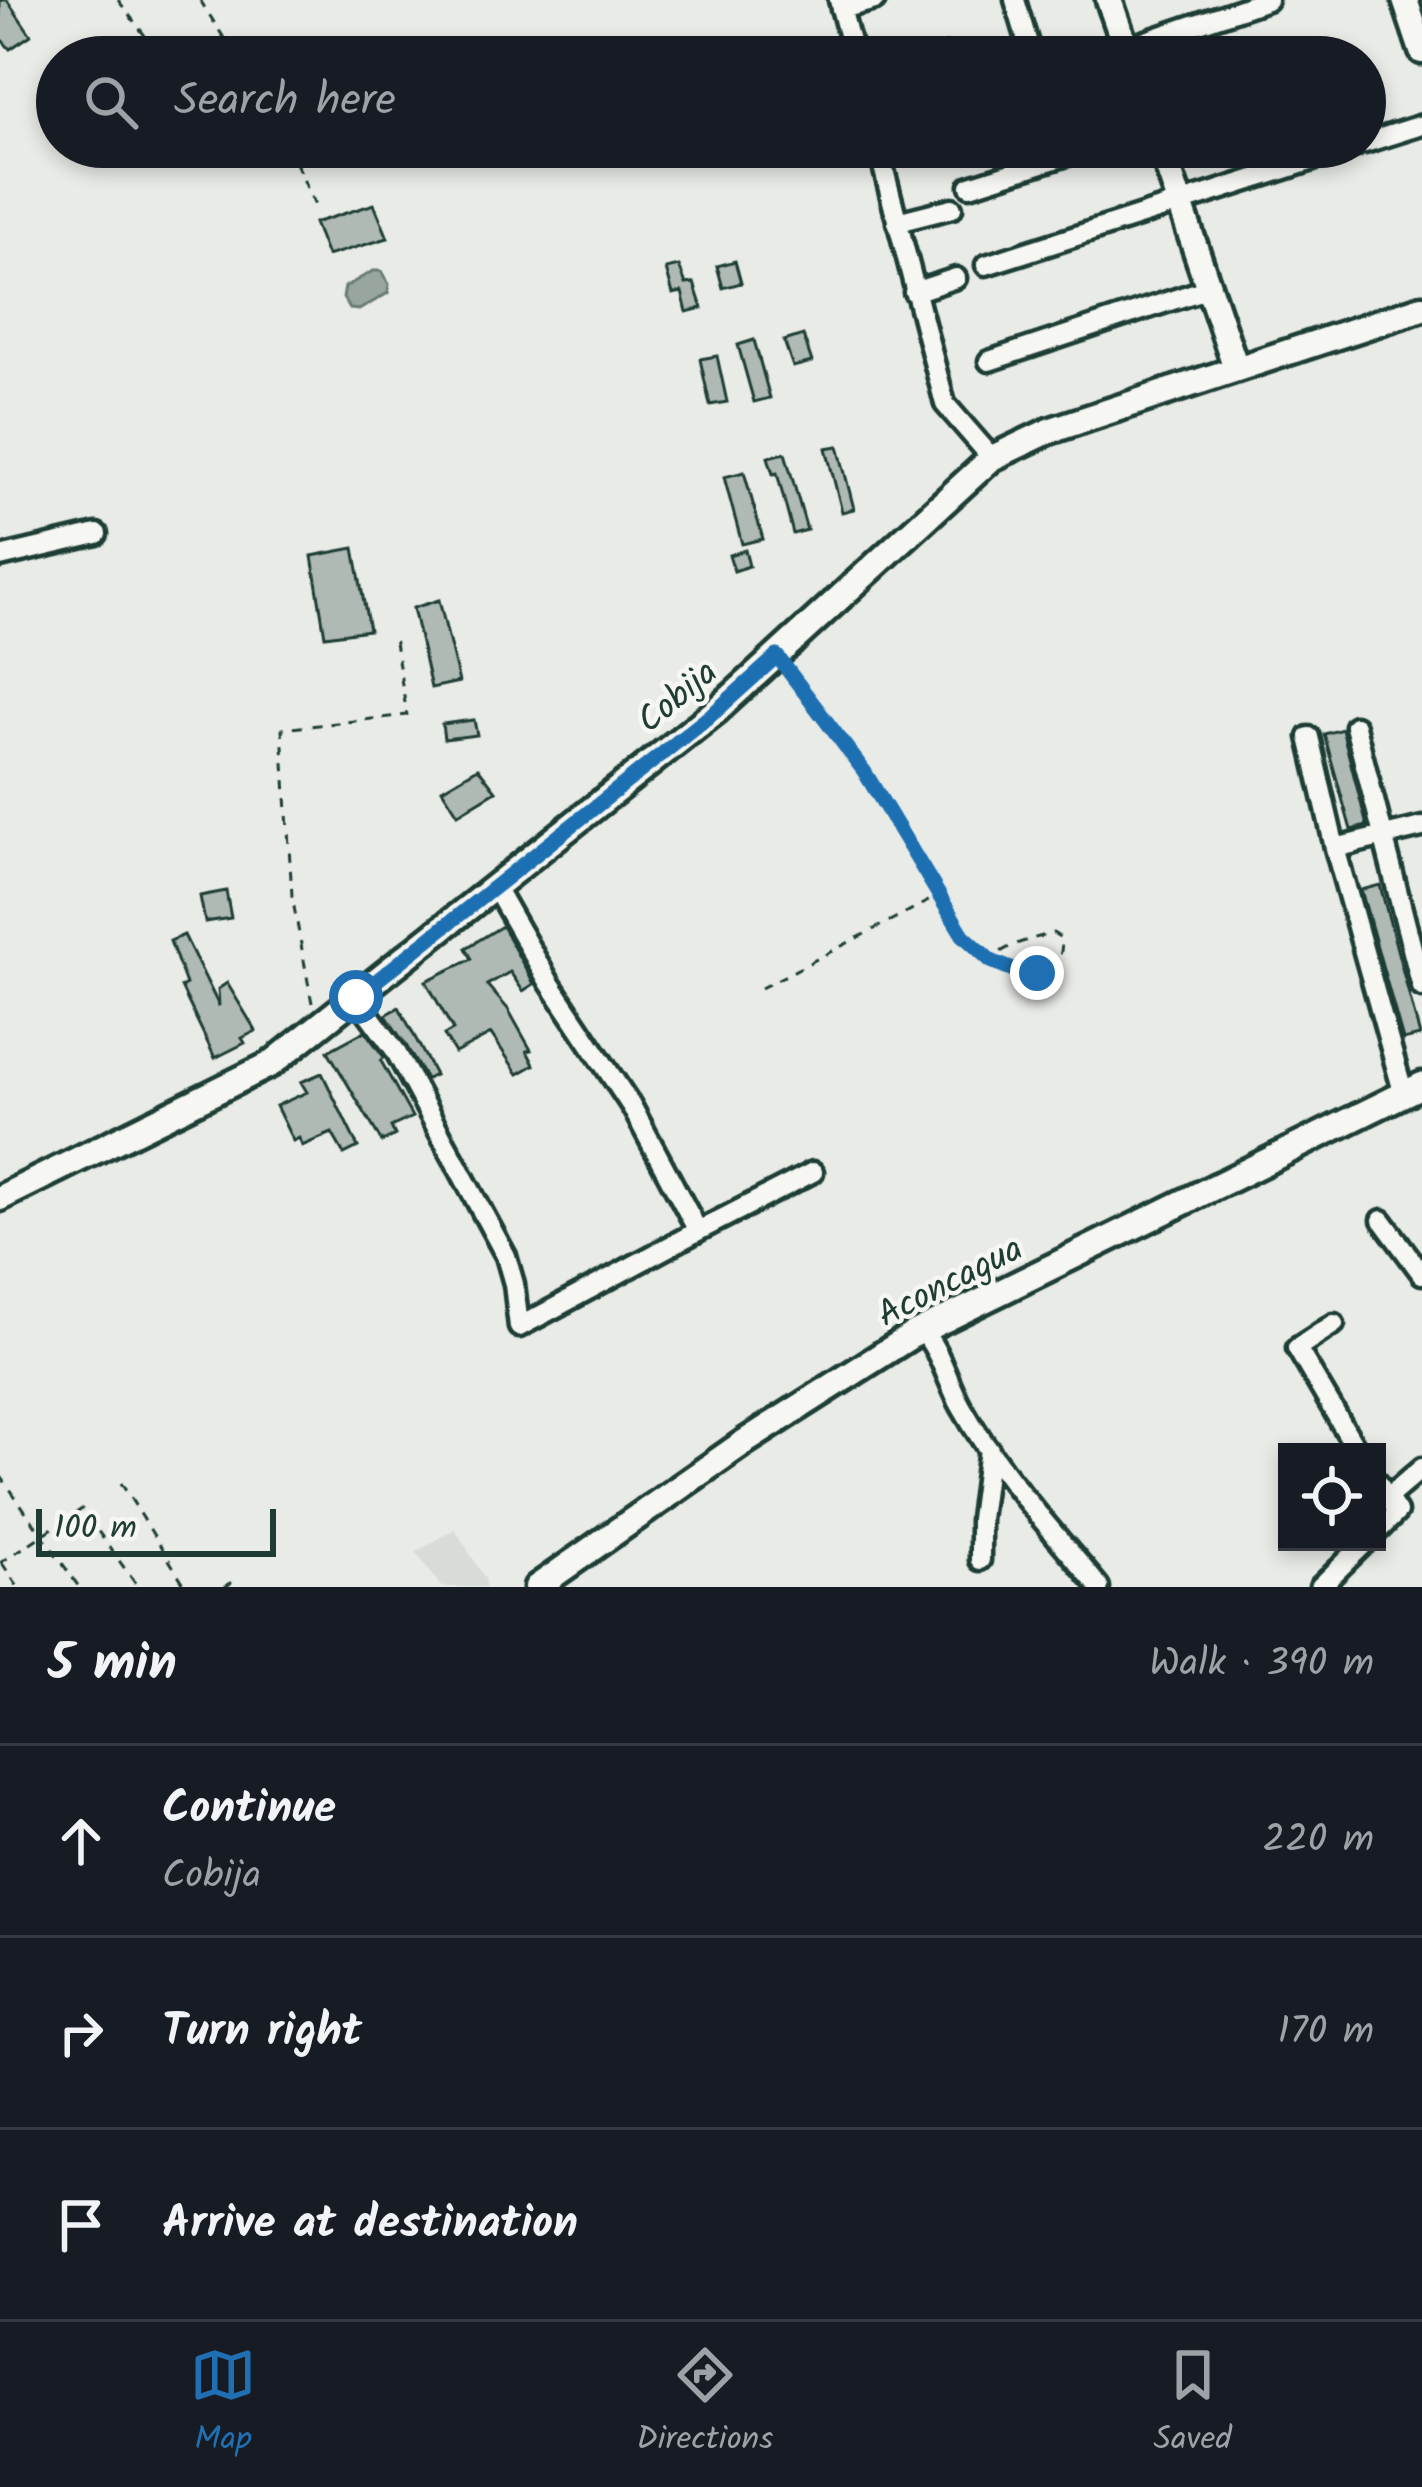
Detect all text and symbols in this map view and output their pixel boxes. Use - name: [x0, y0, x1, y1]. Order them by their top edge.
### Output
- search box: [36, 36, 1386, 168]
- text: Search here: [174, 66, 396, 138]
- icon: search: [78, 69, 144, 135]
- street label: Cobija: [625, 646, 732, 749]
- route end: [1010, 946, 1064, 1000]
- route start: [329, 970, 383, 1024]
- street label: Aconcagua: [867, 1222, 1034, 1344]
- map controls: [1278, 1443, 1386, 1551]
- button: locate: [1278, 1443, 1386, 1551]
- scale bar: [36, 1503, 276, 1556]
- text: 100 m: [54, 1503, 137, 1556]
- text: 5 min: [48, 1625, 177, 1706]
- text: Walk · 390 m: [1149, 1634, 1374, 1696]
- text: Continue: [162, 1774, 336, 1846]
- icon: ahead: [48, 1808, 114, 1874]
- text: 220 m: [1262, 1810, 1374, 1872]
- text: Cobija: [162, 1846, 261, 1908]
- text: Turn right: [162, 1997, 362, 2069]
- icon: right: [48, 2000, 114, 2066]
- text: 170 m: [1278, 2002, 1374, 2064]
- text: Arrive at destination: [162, 2189, 578, 2261]
- icon: arrive: [48, 2192, 114, 2258]
- tab: Map: [190, 2342, 256, 2467]
- tab: Directions: [636, 2342, 773, 2467]
- tab: Saved: [1154, 2342, 1232, 2467]

